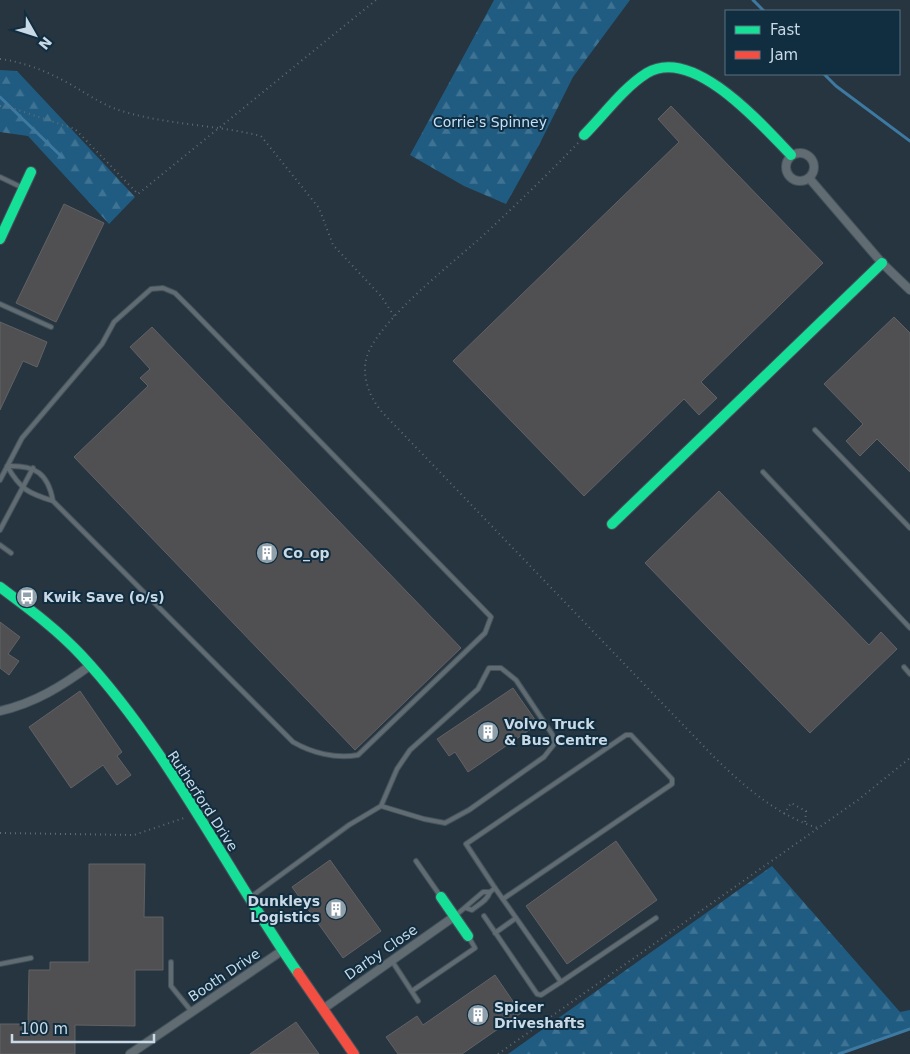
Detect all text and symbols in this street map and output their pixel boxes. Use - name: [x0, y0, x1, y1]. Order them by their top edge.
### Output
- north arrow: [10, 10, 60, 60]
- legend: [725, 10, 900, 75]
- text: Fast: [770, 21, 800, 39]
- text: N: [35, 34, 55, 53]
- text: Jam: [769, 46, 798, 64]
- park label: Corrie's Spinney: [433, 114, 547, 130]
- building icon: Co_op: [255, 541, 279, 565]
- place label: Co_op: [283, 545, 330, 562]
- bus stop icon: Kwik Save (o/s): [15, 585, 39, 609]
- place label: Kwik Save (o/s): [43, 589, 165, 605]
- place label: Volvo Truck & Bus Centre: [504, 716, 608, 748]
- building icon: Volvo Truck & Bus Centre: [476, 720, 500, 744]
- street label: Rutherford Drive: [165, 748, 241, 854]
- place label: Dunkleys Logistics: [247, 893, 320, 925]
- building icon: Dunkleys Logistics: [324, 897, 348, 921]
- street label: Darby Close: [342, 921, 420, 983]
- street label: Booth Drive: [185, 945, 263, 1005]
- place label: Spicer Driveshafts: [494, 999, 585, 1031]
- building icon: Spicer Driveshafts: [466, 1003, 490, 1027]
- scale bar: [12, 1012, 155, 1044]
- text: 100 m: [20, 1020, 68, 1038]

